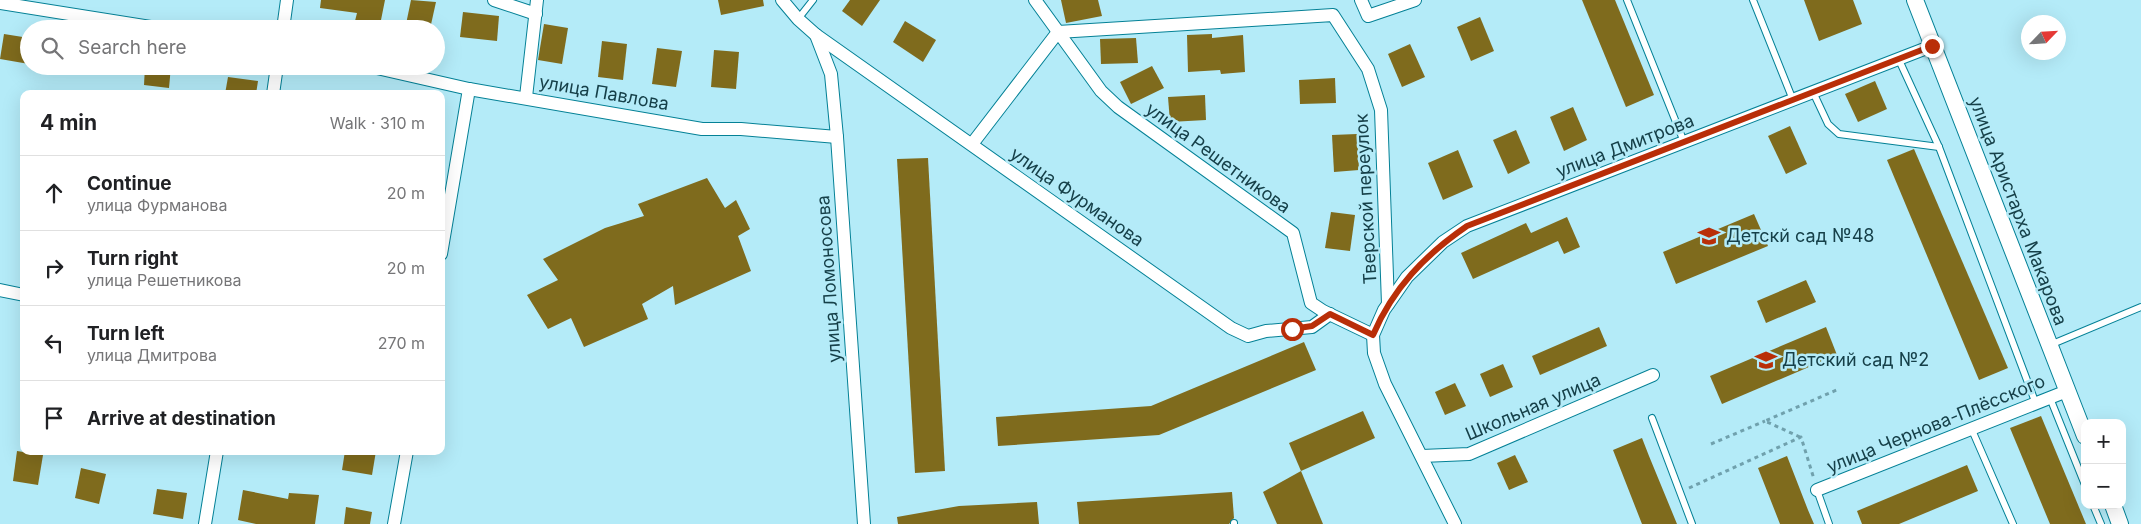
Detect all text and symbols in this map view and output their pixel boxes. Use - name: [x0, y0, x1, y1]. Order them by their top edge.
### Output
- north arrow: [2021, 15, 2066, 60]
- search box: [20, 20, 445, 75]
- icon: search: [38, 34, 66, 62]
- route end: [1921, 35, 1944, 58]
- text: Search here: [78, 36, 187, 59]
- street label: улица Павлова: [538, 71, 671, 114]
- street label: улица Аристарха Макарова: [1965, 94, 2072, 328]
- street label: улица Решетникова: [1142, 98, 1295, 217]
- text: 4 min: [40, 110, 97, 135]
- street label: улица Дмитрова: [1553, 110, 1697, 182]
- text: Walk · 310 m: [330, 113, 425, 133]
- street label: Тверской переулок: [1351, 113, 1380, 285]
- street label: улица Фурманова: [1007, 143, 1148, 250]
- text: Continue: [87, 172, 172, 195]
- icon: ahead: [40, 179, 68, 207]
- text: 20 m: [387, 183, 425, 203]
- text: улица Фурманова: [87, 195, 227, 215]
- street label: улица Ломоносова: [812, 195, 845, 364]
- school or university icon: Детскй сад №48: [1696, 223, 1722, 249]
- place label: Детскй сад №48: [1726, 225, 1874, 246]
- text: Turn right: [87, 247, 178, 270]
- icon: right: [40, 254, 68, 282]
- text: 20 m: [387, 258, 425, 278]
- text: улица Решетникова: [87, 270, 241, 290]
- route start: [1281, 318, 1304, 341]
- text: Turn left: [87, 322, 165, 345]
- icon: left: [40, 329, 68, 357]
- text: 270 m: [378, 333, 425, 353]
- text: улица Дмитрова: [87, 345, 217, 365]
- school or university icon: Детский сад №2: [1753, 347, 1779, 373]
- place label: Детский сад №2: [1782, 349, 1929, 370]
- street label: Школьная улица: [1462, 369, 1604, 444]
- street label: улица Чернова-Плёсского: [1824, 370, 2048, 477]
- icon: arrive: [40, 404, 68, 432]
- text: Arrive at destination: [87, 407, 276, 430]
- map controls: [2081, 419, 2126, 509]
- button: +: [2081, 419, 2126, 464]
- button: −: [2081, 464, 2126, 509]

